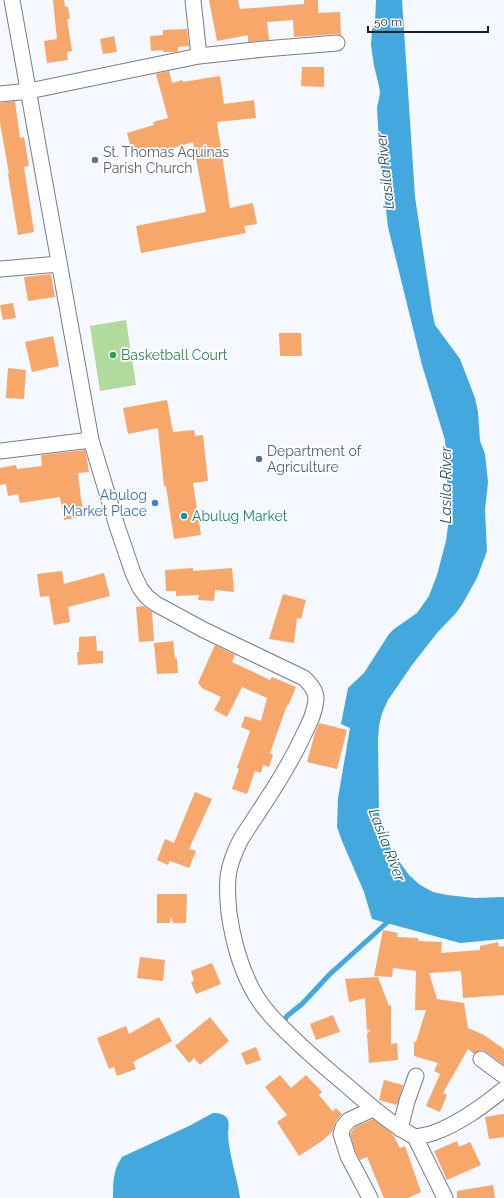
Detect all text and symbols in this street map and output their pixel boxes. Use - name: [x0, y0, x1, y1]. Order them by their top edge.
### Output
- scale bar: [368, 8, 488, 34]
- text: 50 m: [374, 15, 402, 29]
- water label: Lasila River: [372, 131, 398, 210]
- place label: St. Thomas Aquinas Parish Church: [103, 144, 229, 176]
- marker: St. Thomas Aquinas Parish Church: [90, 155, 100, 165]
- place label: Basketball Court: [121, 347, 228, 363]
- marker: Basketball Court: [108, 350, 118, 360]
- place label: Department of Agriculture: [267, 443, 363, 475]
- water label: Lasila River: [437, 446, 455, 523]
- marker: Department of Agriculture: [254, 454, 264, 464]
- place label: Abulog Market Place: [63, 487, 147, 519]
- marker: Abulog Market Place: [150, 498, 160, 508]
- place label: Abulug Market: [192, 508, 288, 524]
- marker: Abulug Market: [179, 511, 189, 521]
- water label: Lasila River: [365, 806, 409, 885]

